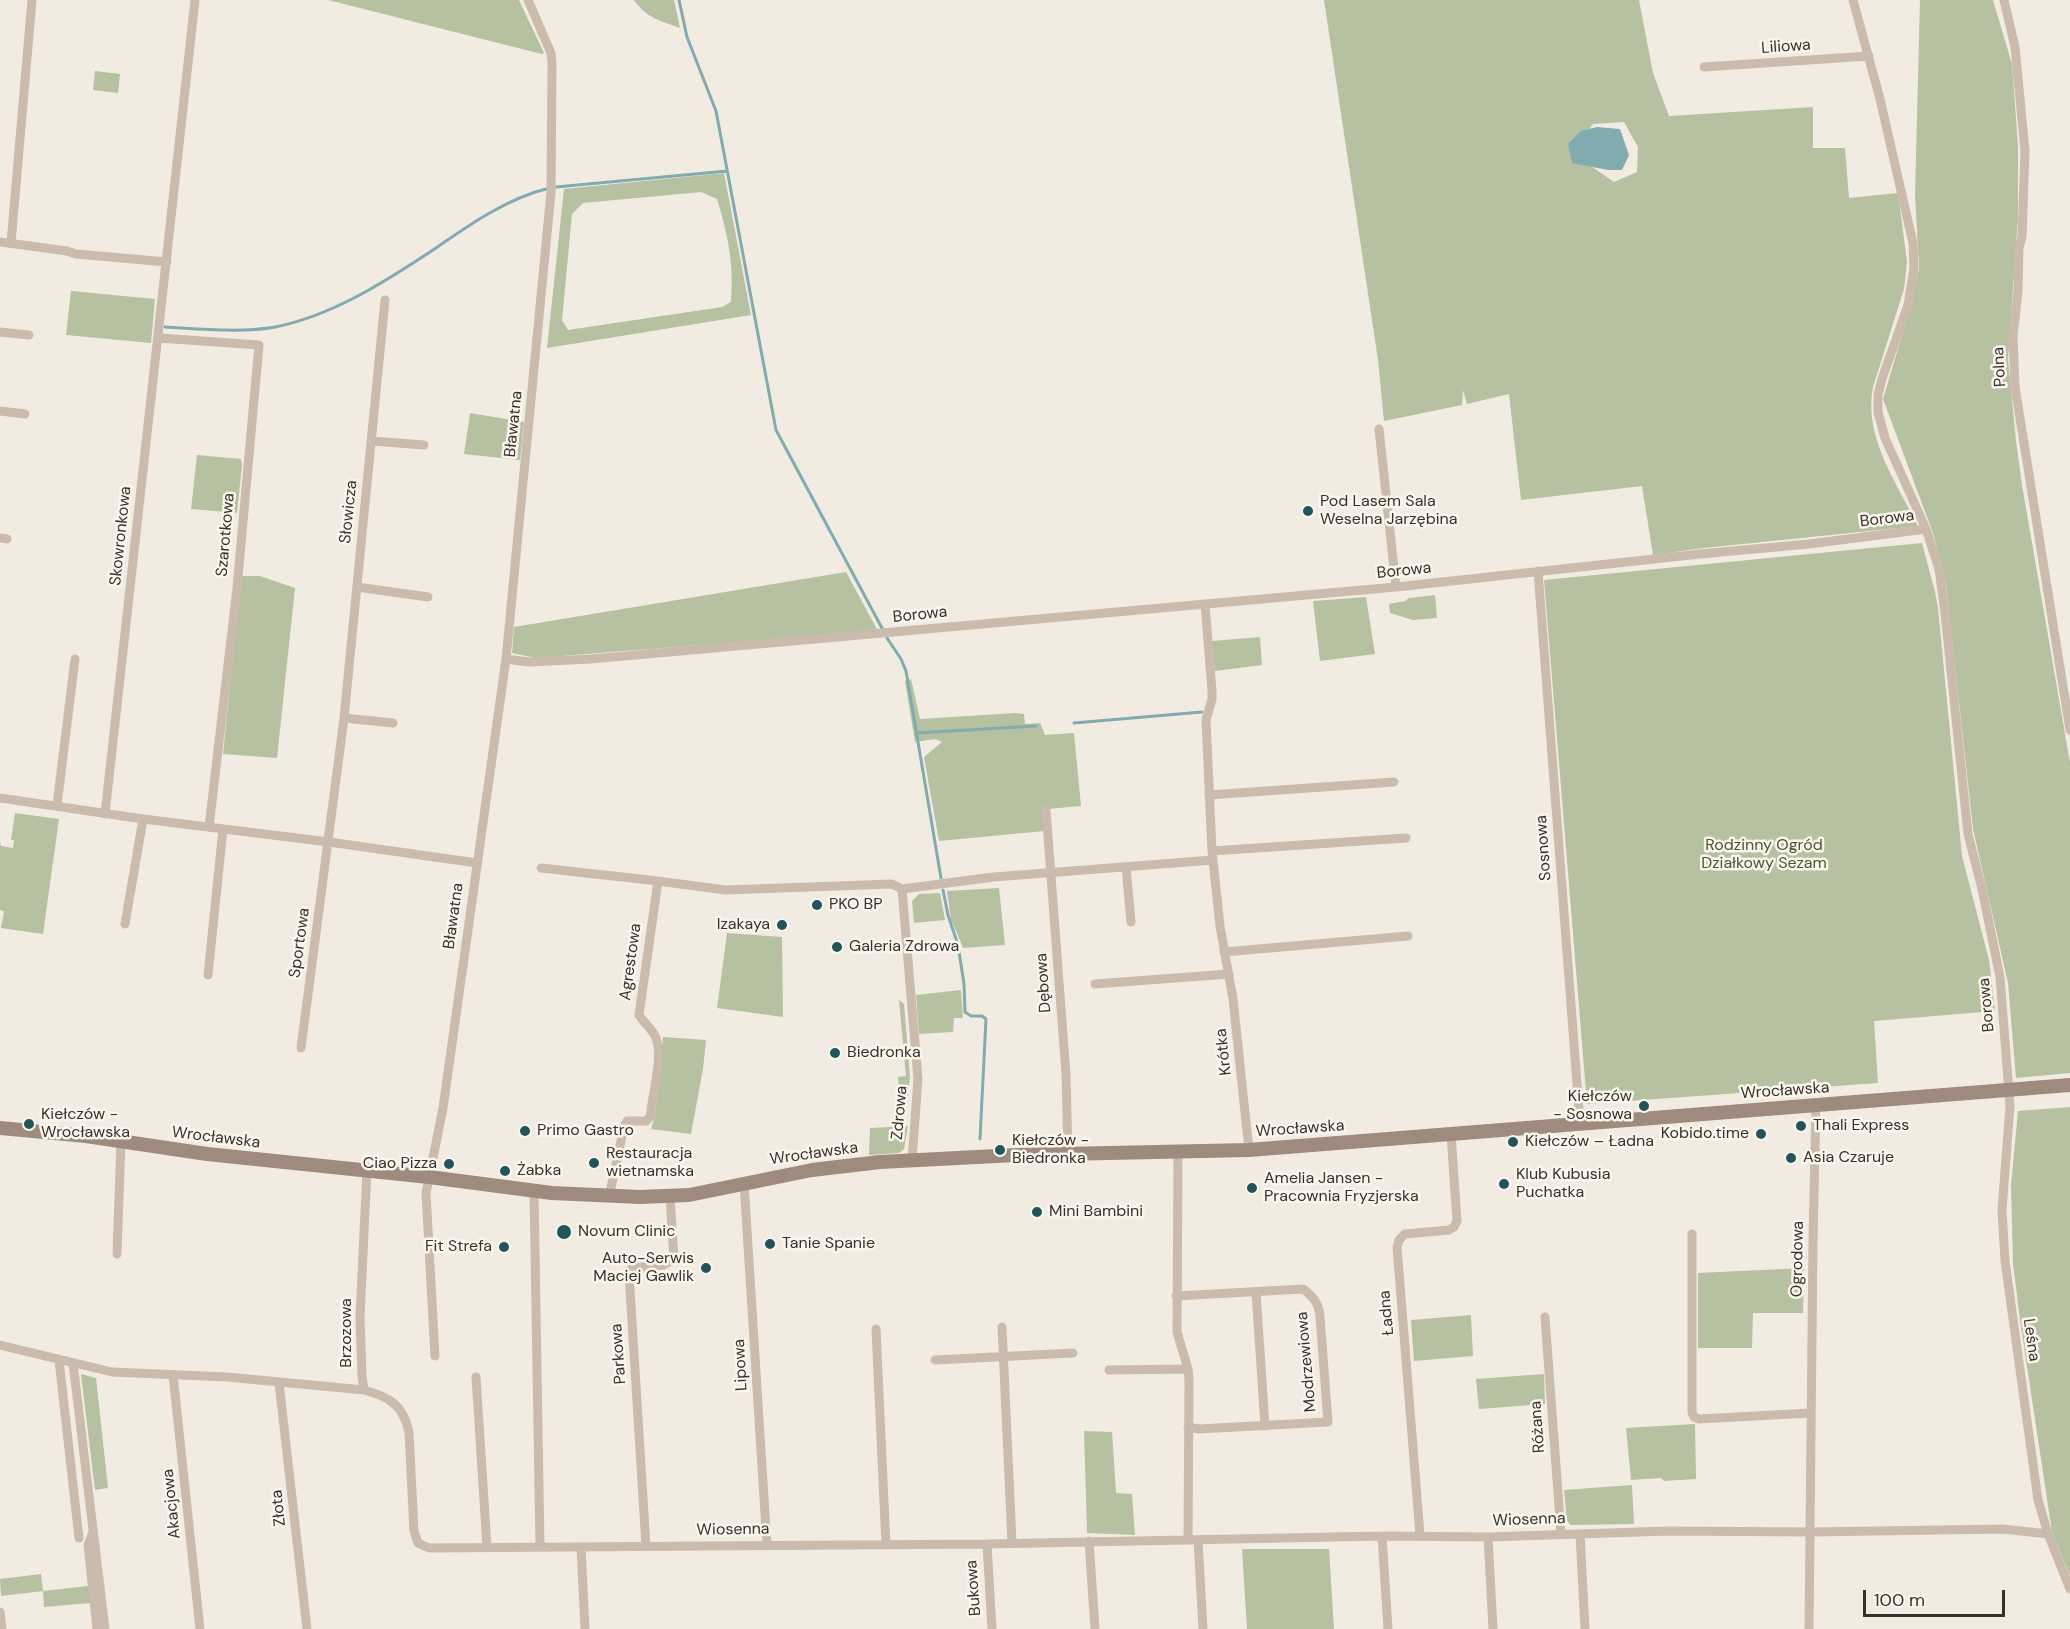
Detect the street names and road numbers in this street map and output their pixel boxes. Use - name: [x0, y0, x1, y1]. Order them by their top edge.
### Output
- street label: Liliowa: [1761, 36, 1811, 58]
- street label: Polna: [1989, 347, 2011, 387]
- street label: Bławatna: [501, 390, 527, 458]
- street label: Słowicza: [336, 479, 362, 545]
- street label: Skowronkowa: [106, 485, 136, 587]
- street label: Szarotkowa: [213, 492, 239, 578]
- street label: Borowa: [1859, 506, 1915, 532]
- street label: Borowa: [1376, 559, 1432, 583]
- street label: Borowa: [892, 603, 948, 627]
- street label: Sosnowa: [1532, 815, 1556, 881]
- street label: Bławatna: [440, 882, 468, 950]
- street label: Sportowa: [286, 907, 314, 979]
- street label: Agrestowa: [616, 922, 646, 1002]
- street label: Dębowa: [1032, 952, 1056, 1014]
- street label: Borowa: [1975, 977, 1999, 1033]
- street label: Krótka: [1212, 1028, 1236, 1076]
- street label: Wrocławska: [1740, 1078, 1830, 1104]
- street label: Zdrowa: [888, 1085, 912, 1141]
- street label: Wrocławska: [1255, 1116, 1345, 1142]
- street label: Wrocławska: [171, 1123, 261, 1153]
- street label: Wrocławska: [769, 1138, 859, 1170]
- street label: Ogrodowa: [1788, 1221, 1808, 1297]
- street label: Ładna: [1375, 1290, 1399, 1336]
- street label: Brzozowa: [337, 1298, 357, 1368]
- street label: Modrzewiowa: [1293, 1311, 1321, 1413]
- street label: Leśna: [2018, 1317, 2044, 1363]
- street label: Parkowa: [607, 1323, 631, 1385]
- street label: Lipowa: [730, 1338, 752, 1392]
- street label: Różana: [1527, 1400, 1549, 1454]
- street label: Akacjowa: [159, 1468, 185, 1540]
- street label: Złota: [268, 1489, 290, 1527]
- street label: Wiosenna: [1492, 1509, 1566, 1531]
- street label: Wiosenna: [696, 1520, 770, 1540]
- street label: Bukowa: [962, 1559, 986, 1617]

